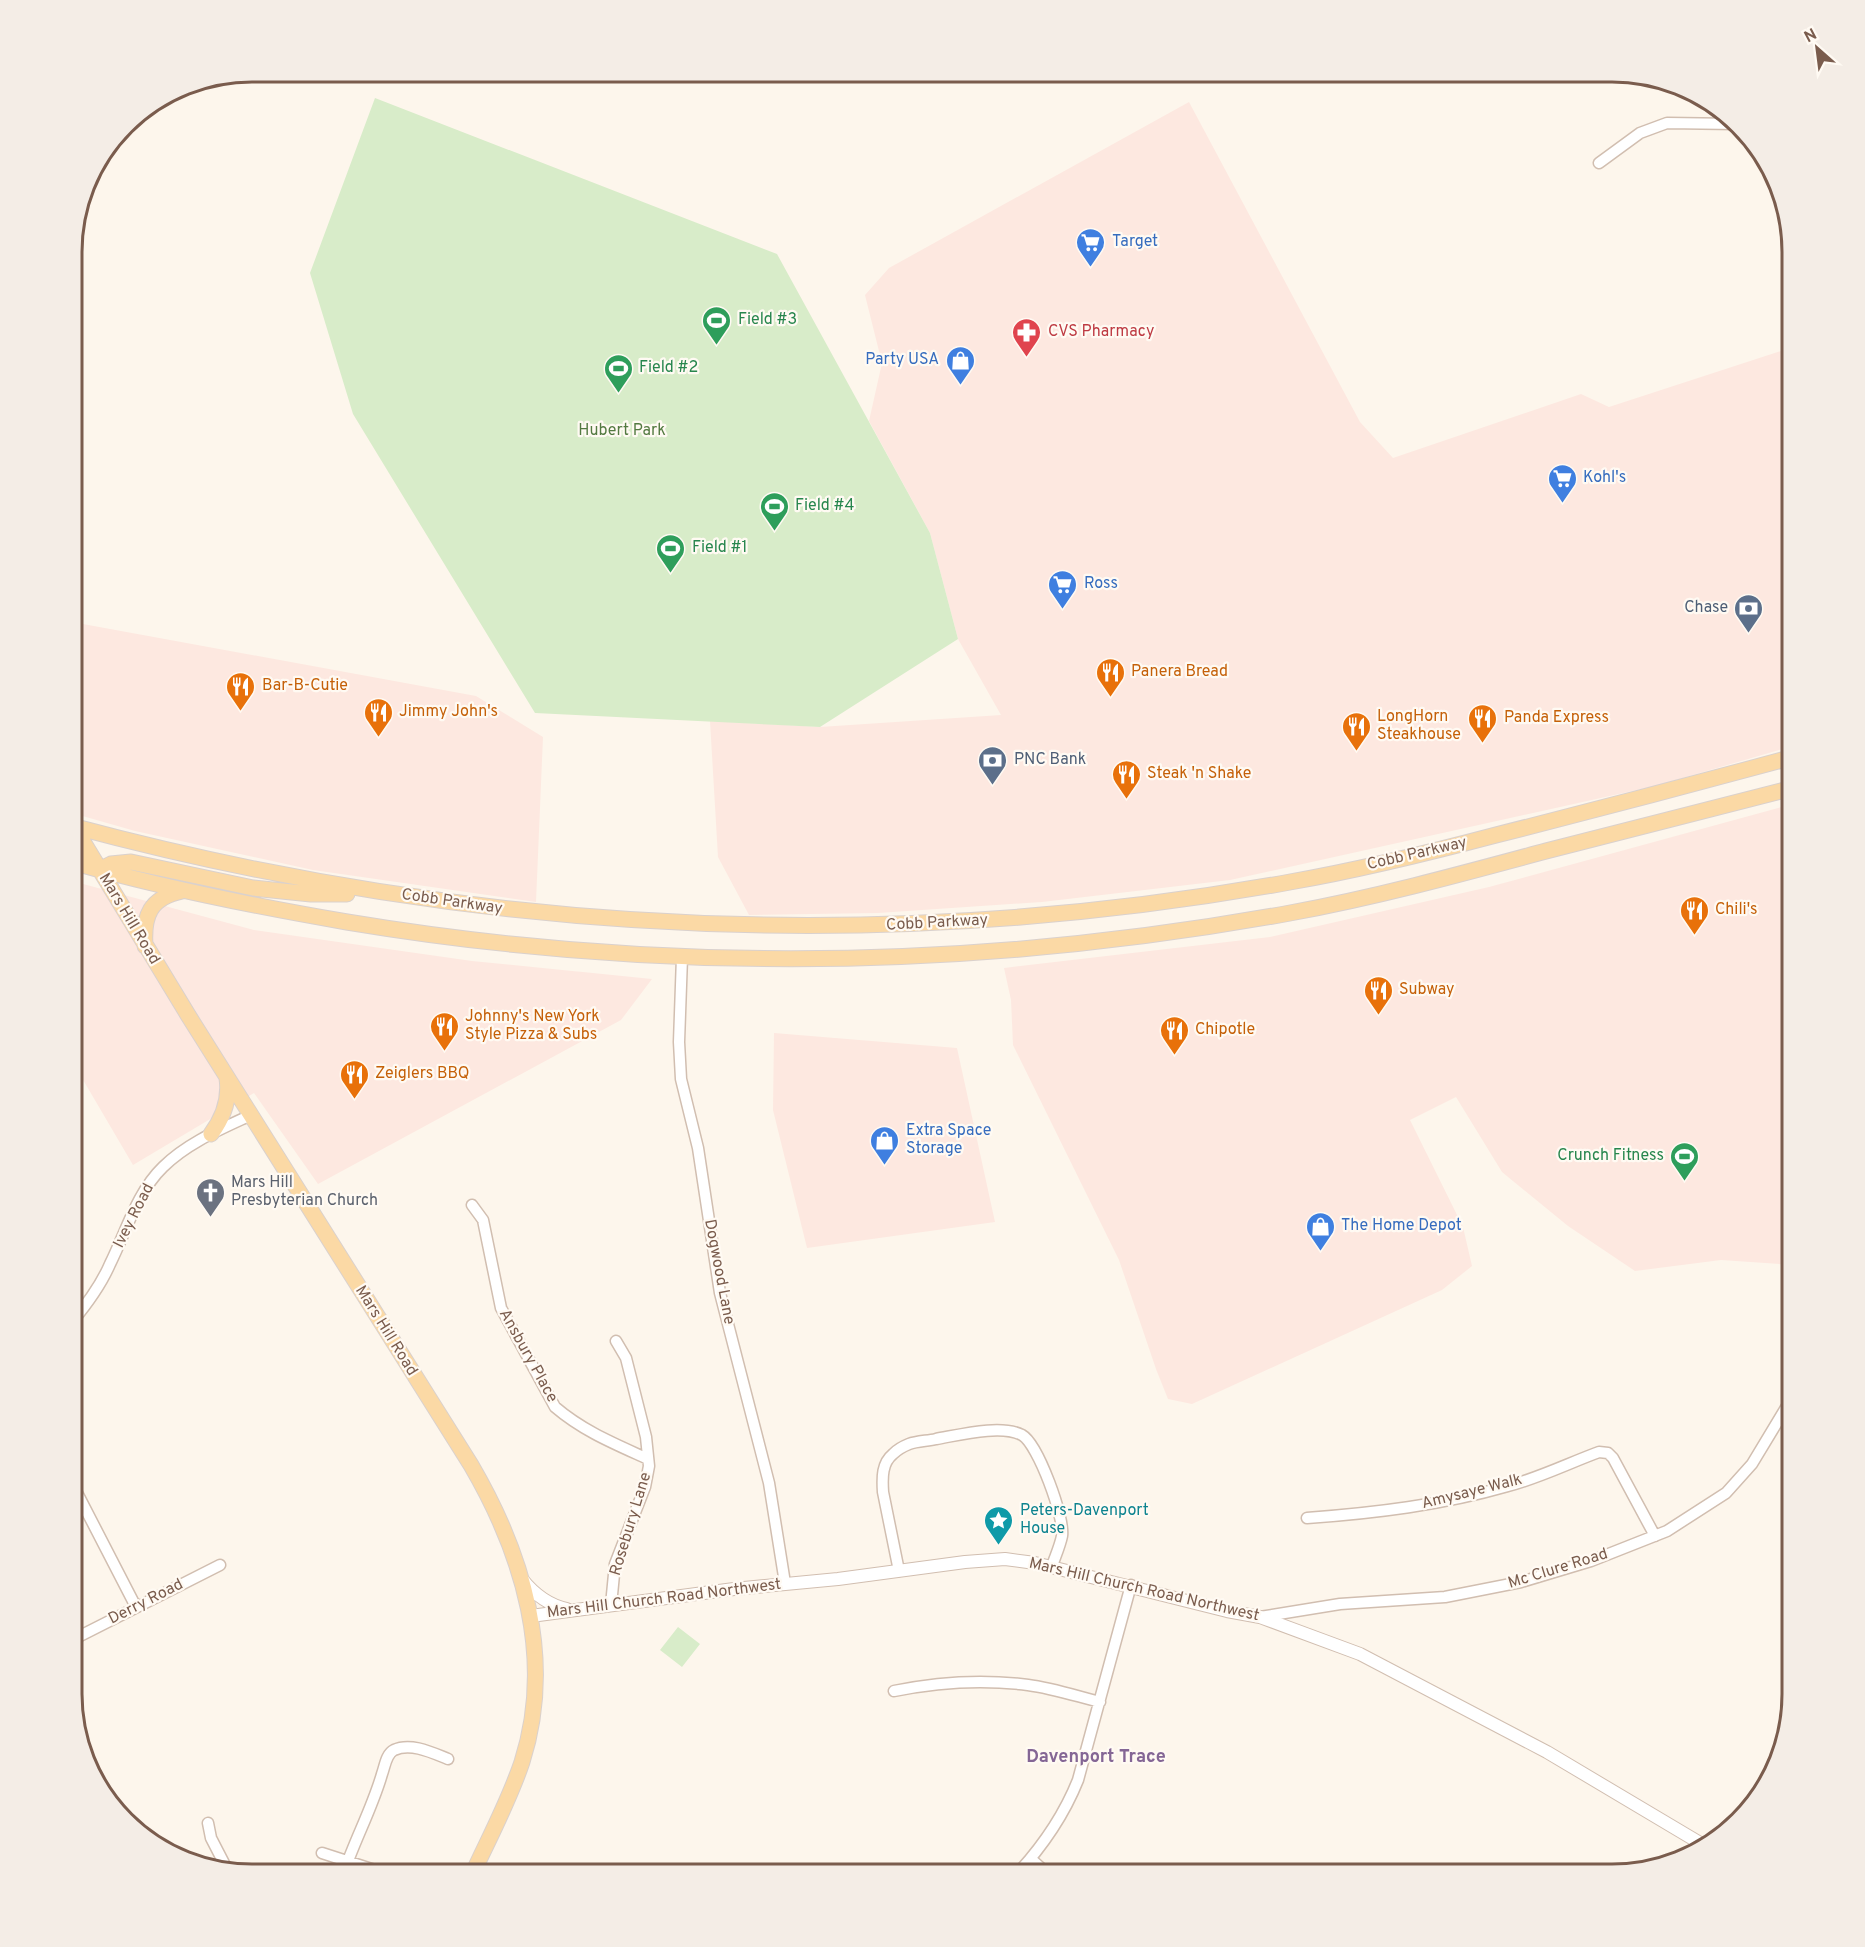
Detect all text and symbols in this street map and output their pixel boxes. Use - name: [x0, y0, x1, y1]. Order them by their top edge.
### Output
- north arrow: [1787, 18, 1847, 78]
- text: N: [1801, 25, 1821, 48]
- supermarket icon: Target: [1075, 226, 1107, 268]
- place label: Target: [1112, 232, 1158, 252]
- sports icon: Field #3: [701, 304, 733, 346]
- place label: Field #3: [738, 310, 797, 330]
- pharmacy icon: CVS Pharmacy: [1011, 316, 1043, 358]
- place label: CVS Pharmacy: [1048, 322, 1154, 342]
- shop icon: Party USA: [944, 344, 976, 386]
- place label: Party USA: [865, 350, 939, 370]
- sports icon: Field #2: [602, 352, 634, 394]
- place label: Field #2: [639, 358, 698, 378]
- park label: Hubert Park: [578, 421, 666, 441]
- supermarket icon: Kohl's: [1546, 462, 1578, 504]
- place label: Kohl's: [1583, 468, 1626, 488]
- sports icon: Field #4: [758, 490, 790, 532]
- place label: Field #4: [795, 496, 855, 516]
- sports icon: Field #1: [655, 532, 687, 574]
- place label: Field #1: [692, 538, 748, 558]
- supermarket icon: Ross: [1047, 568, 1079, 610]
- place label: Ross: [1084, 574, 1118, 594]
- bank icon: Chase: [1733, 592, 1765, 634]
- place label: Chase: [1684, 598, 1728, 618]
- restaurant icon: Panera Bread: [1094, 656, 1126, 698]
- place label: Panera Bread: [1131, 662, 1228, 682]
- restaurant icon: Bar-B-Cutie: [225, 670, 257, 712]
- place label: Bar-B-Cutie: [262, 676, 348, 696]
- restaurant icon: Jimmy John's: [362, 696, 394, 738]
- place label: Jimmy John's: [399, 702, 498, 722]
- restaurant icon: Panda Express: [1467, 702, 1499, 744]
- place label: LongHorn Steakhouse: [1377, 707, 1461, 745]
- place label: Panda Express: [1504, 708, 1609, 728]
- restaurant icon: LongHorn Steakhouse: [1340, 710, 1372, 752]
- bank icon: PNC Bank: [977, 744, 1009, 786]
- place label: PNC Bank: [1014, 750, 1086, 770]
- restaurant icon: Steak 'n Shake: [1110, 758, 1142, 800]
- place label: Steak 'n Shake: [1147, 764, 1251, 784]
- street label: Cobb Parkway: [1365, 833, 1469, 875]
- street label: Mars Hill Road: [94, 870, 164, 968]
- street label: Cobb Parkway: [400, 885, 504, 919]
- restaurant icon: Chili's: [1678, 894, 1710, 936]
- place label: Chili's: [1715, 900, 1758, 920]
- street label: Cobb Parkway: [886, 910, 988, 936]
- restaurant icon: Subway: [1362, 974, 1394, 1016]
- place label: Subway: [1399, 980, 1455, 1000]
- place label: Johnny's New York Style Pizza & Subs: [465, 1007, 600, 1045]
- restaurant icon: Johnny's New York Style Pizza & Subs: [428, 1010, 460, 1052]
- restaurant icon: Chipotle: [1158, 1014, 1190, 1056]
- place label: Chipotle: [1195, 1020, 1255, 1040]
- restaurant icon: Zeiglers BBQ: [338, 1058, 370, 1100]
- place label: Zeiglers BBQ: [375, 1064, 470, 1084]
- place label: Extra Space Storage: [906, 1121, 991, 1159]
- shop icon: Extra Space Storage: [869, 1124, 901, 1166]
- sports icon: Crunch Fitness: [1669, 1140, 1701, 1182]
- place label: Crunch Fitness: [1557, 1146, 1664, 1166]
- place label: Mars Hill Presbyterian Church: [231, 1173, 378, 1211]
- church icon: Mars Hill Presbyterian Church: [194, 1176, 226, 1218]
- street label: Ivey Road: [109, 1180, 159, 1252]
- shop icon: The Home Depot: [1304, 1210, 1336, 1252]
- place label: The Home Depot: [1341, 1216, 1462, 1236]
- street label: Dogwood Lane: [699, 1218, 739, 1326]
- street label: Mars Hill Road: [350, 1282, 422, 1380]
- street label: Ansbury Place: [494, 1306, 562, 1406]
- street label: Rosebury Lane: [606, 1470, 656, 1578]
- street label: Amysaye Walk: [1420, 1470, 1524, 1514]
- place label: Peters-Davenport House: [1020, 1501, 1149, 1539]
- place icon: Peters-Davenport House: [983, 1504, 1015, 1546]
- street label: Mc Clure Road: [1506, 1544, 1610, 1594]
- street label: Mars Hill Church Road Northwest: [1027, 1554, 1261, 1626]
- street label: Derry Road: [105, 1575, 187, 1629]
- street label: Mars Hill Church Road Northwest: [546, 1575, 782, 1623]
- district label: Davenport Trace: [1026, 1746, 1166, 1769]

